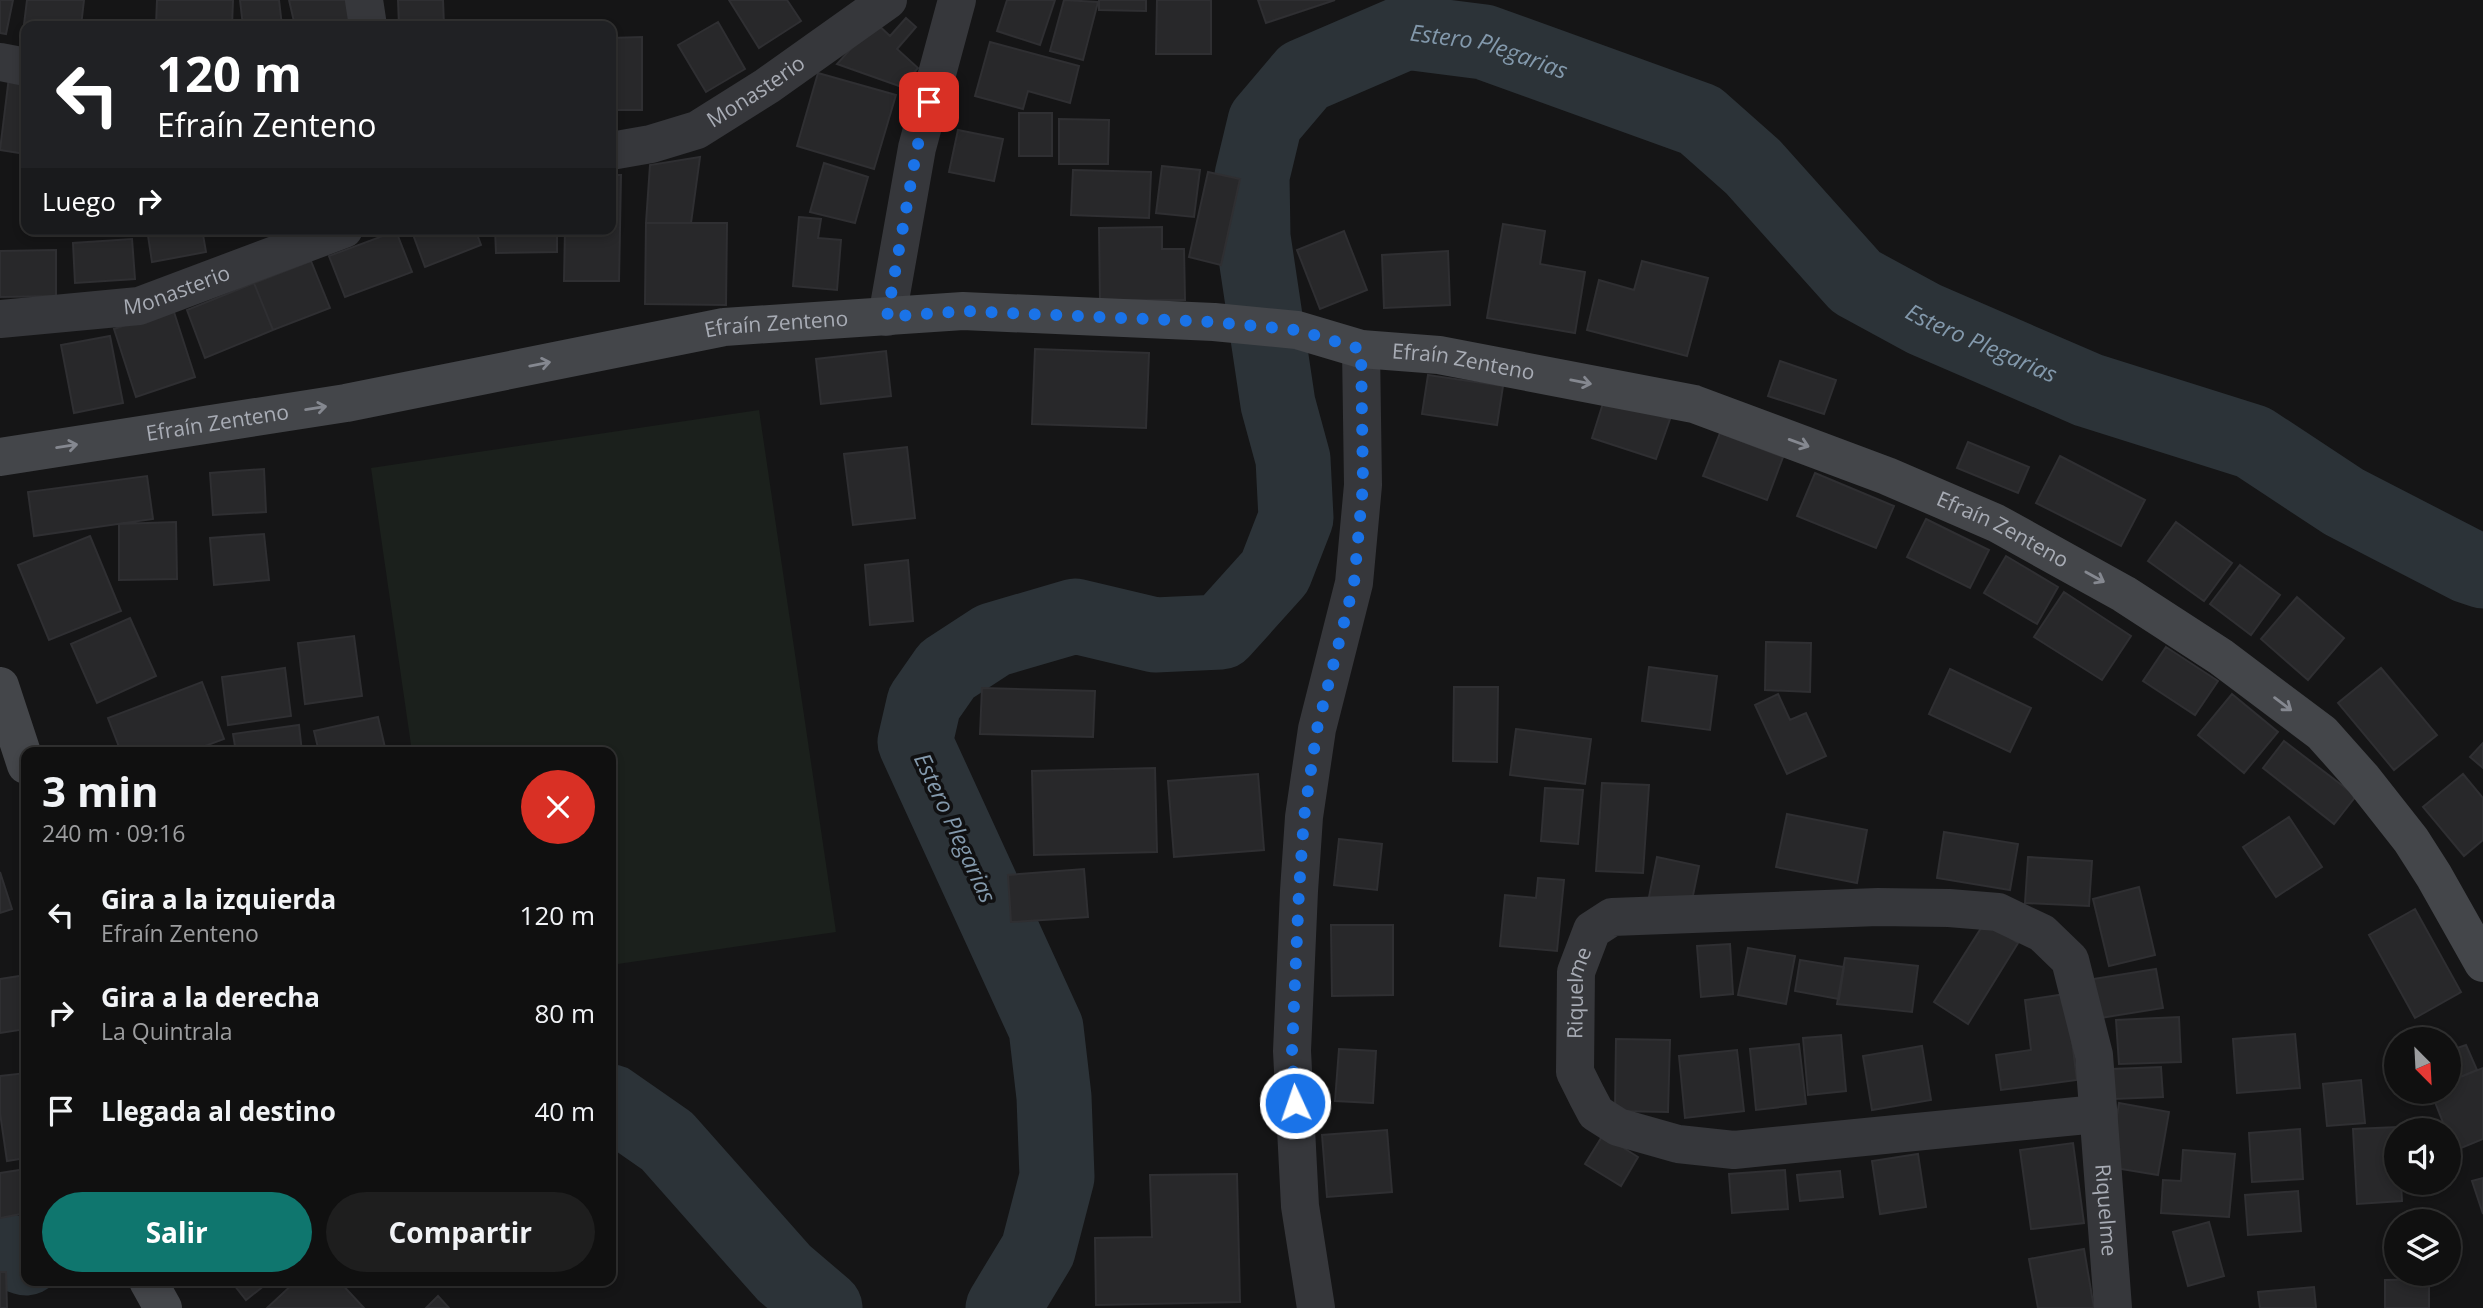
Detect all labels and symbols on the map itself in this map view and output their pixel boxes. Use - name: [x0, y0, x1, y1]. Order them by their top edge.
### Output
- water label: Estero Plegarias: [1408, 16, 1572, 86]
- street label: Monasterio: [701, 49, 810, 133]
- pin: [899, 72, 959, 132]
- street label: Monasterio: [122, 258, 234, 320]
- water label: Estero Plegarias: [1900, 295, 2062, 390]
- street label: Efraín Zenteno: [702, 304, 849, 344]
- street label: Efraín Zenteno: [1391, 336, 1537, 386]
- one-way arrow: [528, 357, 551, 371]
- one-way arrow: [1569, 376, 1591, 390]
- street label: Efraín Zenteno: [144, 397, 291, 447]
- one-way arrow: [305, 401, 327, 414]
- one-way arrow: [1787, 438, 1809, 451]
- one-way arrow: [56, 439, 78, 452]
- street label: Efraín Zenteno: [1933, 484, 2074, 574]
- one-way arrow: [2084, 571, 2105, 584]
- one-way arrow: [2274, 697, 2292, 712]
- water label: Estero Plegarias: [907, 747, 1005, 908]
- street label: Riquelme: [1560, 943, 1597, 1039]
- north arrow: [2384, 1027, 2460, 1104]
- position arrow: [1258, 1066, 1332, 1140]
- street label: Riquelme: [2089, 1163, 2124, 1257]

